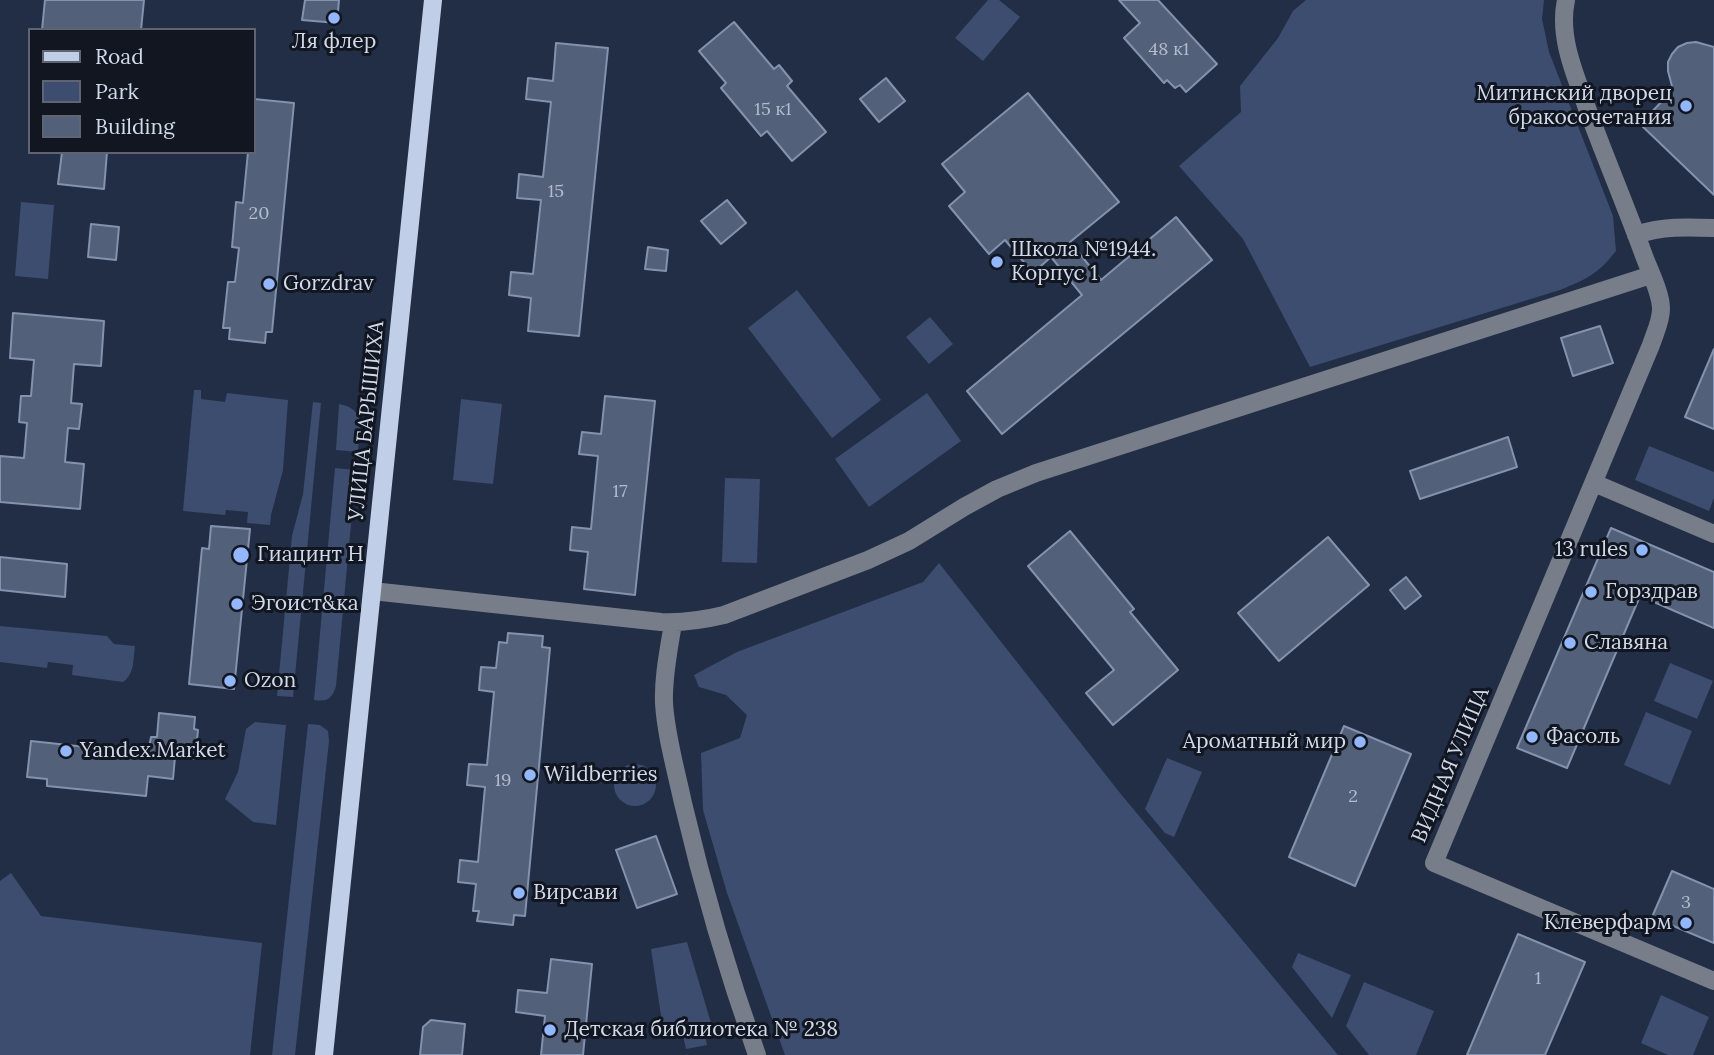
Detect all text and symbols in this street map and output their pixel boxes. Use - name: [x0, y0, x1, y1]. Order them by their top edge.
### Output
- marker: Ля флер: [326, 10, 342, 26]
- legend: [28, 28, 256, 154]
- place label: Ля флер: [292, 29, 376, 55]
- house number: 48 к1: [1149, 39, 1189, 61]
- text: Road: [95, 43, 144, 70]
- text: Park: [95, 78, 139, 105]
- place label: Митинский дворец бракосочетания: [1476, 81, 1672, 131]
- marker: Митинский дворец бракосочетания: [1678, 98, 1694, 114]
- house number: 15 к1: [754, 99, 792, 121]
- text: Building: [95, 113, 175, 140]
- house number: 15: [548, 181, 564, 203]
- house number: 20: [249, 203, 269, 225]
- place label: Школа №1944. Корпус 1: [1011, 237, 1156, 287]
- marker: Школа №1944. Корпус 1: [989, 254, 1005, 270]
- place label: Gorzdrav: [283, 271, 374, 297]
- marker: Gorzdrav: [261, 276, 277, 292]
- street label: УЛИЦА БАРЫШИХА: [344, 320, 390, 522]
- house number: 17: [613, 481, 627, 503]
- place label: 13 rules: [1555, 537, 1628, 563]
- place label: Гиацинт Н: [257, 542, 364, 568]
- marker: 13 rules: [1634, 542, 1650, 558]
- marker: Гиацинт Н: [231, 545, 251, 565]
- place label: Горздрав: [1605, 579, 1698, 605]
- marker: Горздрав: [1583, 584, 1599, 600]
- place label: Эгоист&ка: [251, 591, 359, 617]
- marker: Эгоист&ка: [229, 596, 245, 612]
- place label: Славяна: [1584, 630, 1668, 656]
- marker: Славяна: [1562, 635, 1578, 651]
- place label: Ozon: [244, 668, 296, 694]
- marker: Ozon: [222, 673, 238, 689]
- street label: ВИДНАЯ УЛИЦА: [1407, 684, 1495, 846]
- place label: Фасоль: [1546, 724, 1620, 750]
- place label: Ароматный мир: [1183, 729, 1346, 755]
- marker: Фасоль: [1524, 729, 1540, 745]
- marker: Ароматный мир: [1352, 734, 1368, 750]
- place label: Yandex.Market: [80, 738, 226, 764]
- marker: Yandex.Market: [58, 743, 74, 759]
- place label: Wildberries: [544, 762, 658, 788]
- marker: Wildberries: [522, 767, 538, 783]
- house number: 19: [495, 770, 511, 792]
- house number: 2: [1348, 786, 1358, 808]
- place label: Вирсави: [533, 880, 618, 906]
- marker: Вирсави: [511, 885, 527, 901]
- house number: 3: [1681, 892, 1691, 914]
- place label: Клеверфарм: [1544, 910, 1672, 936]
- marker: Клеверфарм: [1678, 915, 1694, 931]
- house number: 1: [1535, 968, 1541, 990]
- place label: Детская библиотека № 238: [564, 1017, 838, 1043]
- marker: Детская библиотека № 238: [542, 1022, 558, 1038]

